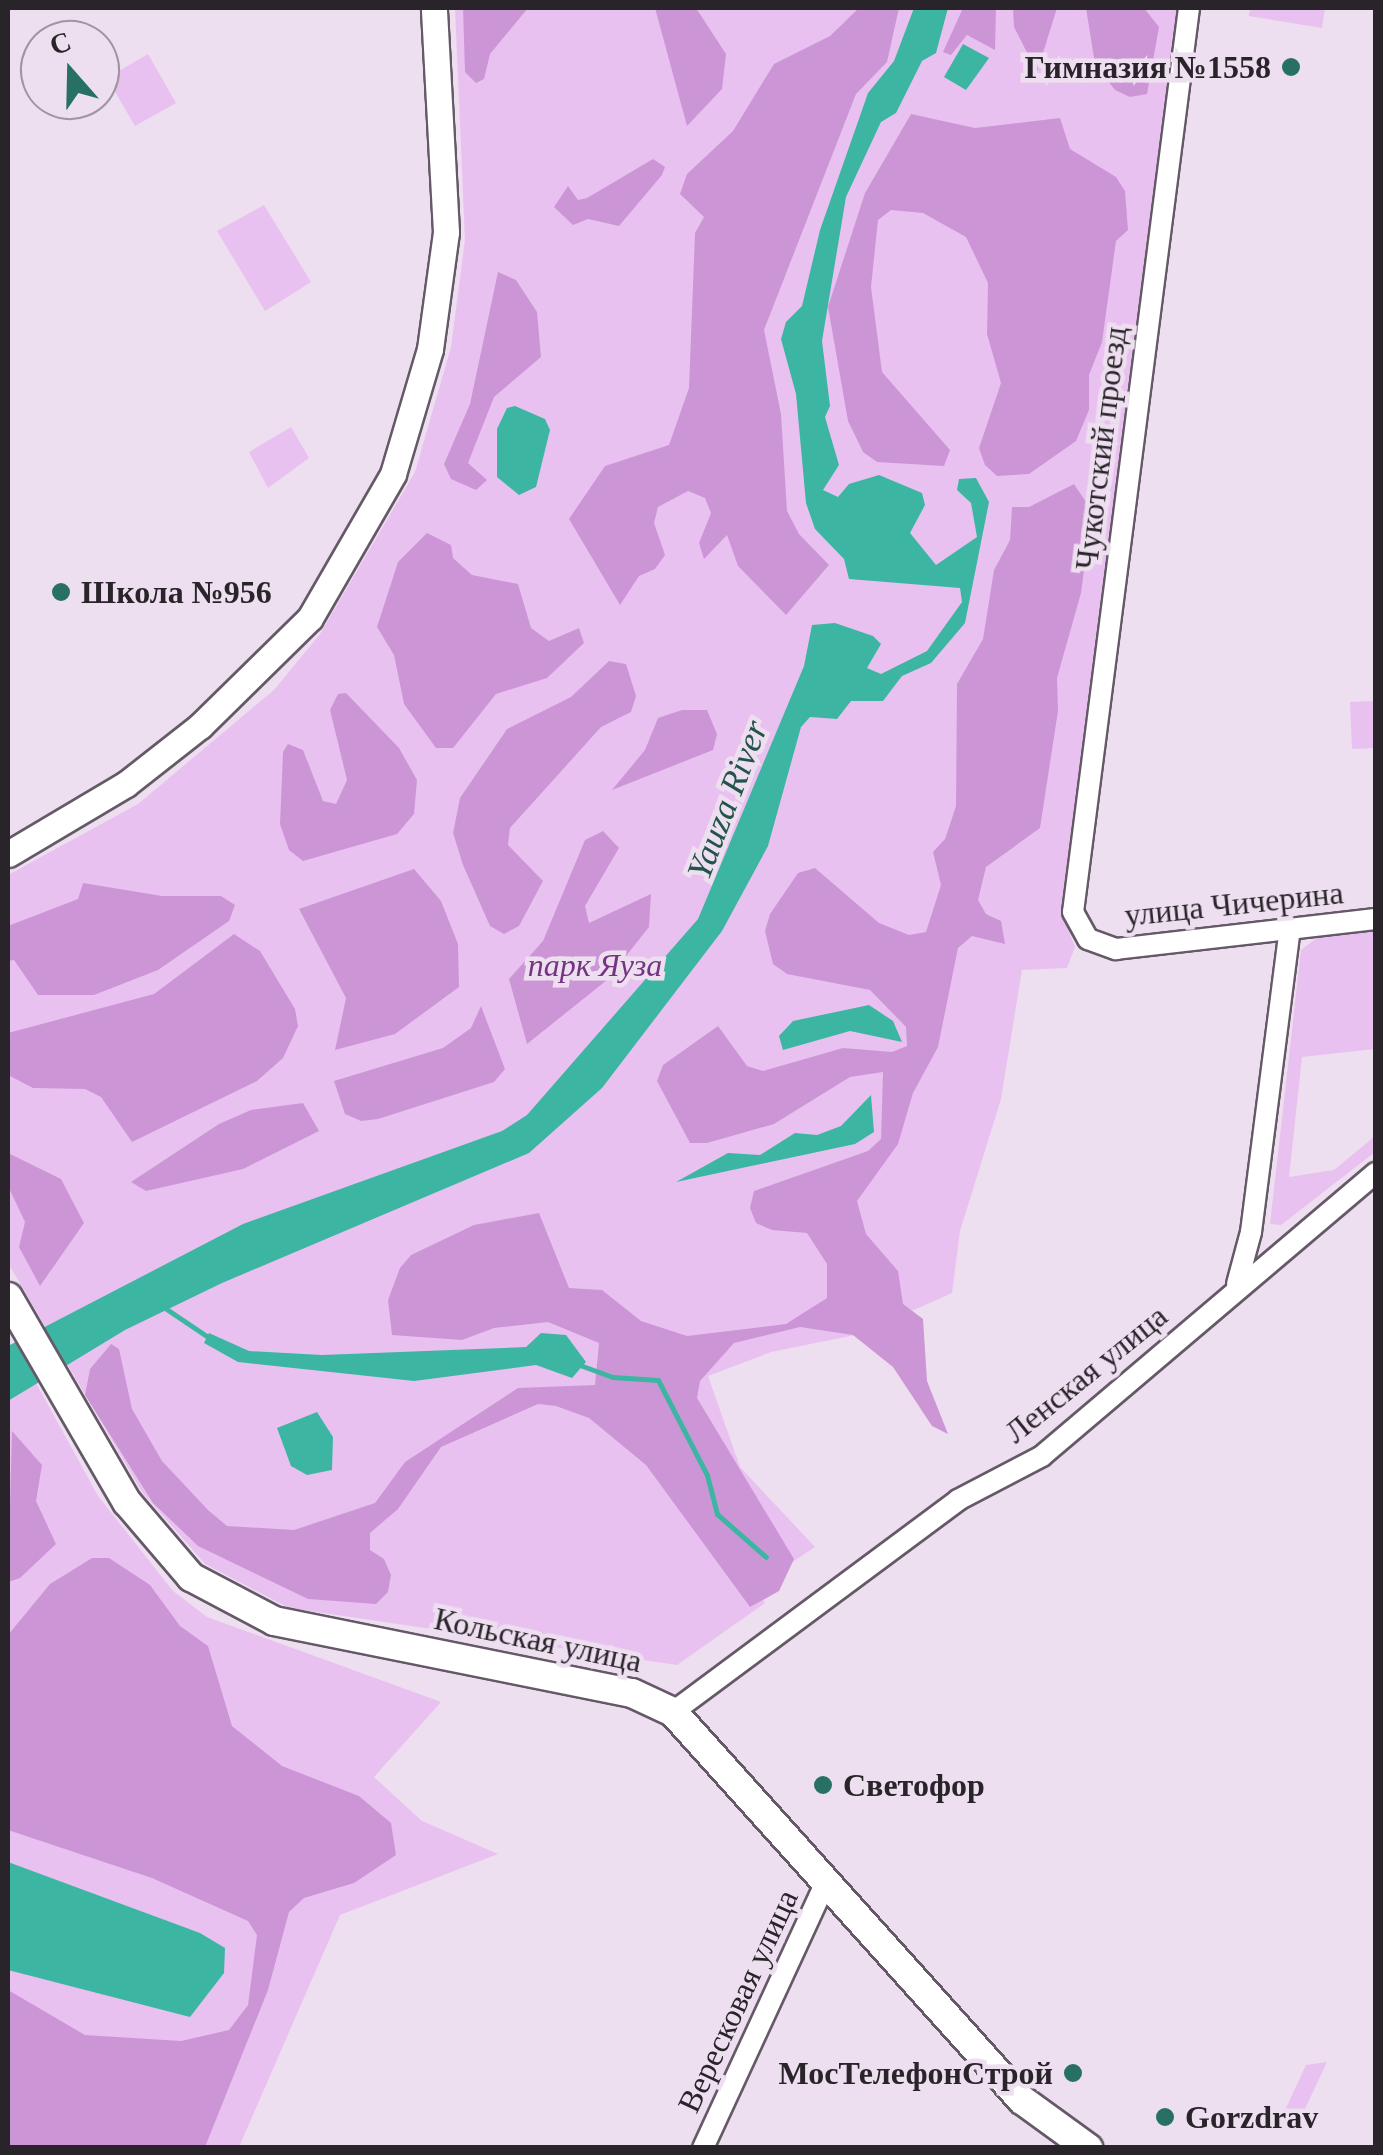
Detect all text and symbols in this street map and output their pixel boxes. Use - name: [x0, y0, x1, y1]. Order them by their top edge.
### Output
- north arrow: [20, 20, 120, 120]
- text: С: [45, 25, 75, 61]
- place label: Гимназия №1558: [1024, 48, 1271, 86]
- marker: Гимназия №1558: [1280, 56, 1302, 78]
- street label: Чукотский проезд: [1067, 324, 1135, 572]
- place label: Школа №956: [81, 573, 272, 611]
- marker: Школа №956: [50, 581, 72, 603]
- water label: Yauza River: [678, 715, 778, 885]
- street label: улица Чичерина: [1123, 873, 1345, 935]
- park label: парк Яуза: [528, 946, 662, 984]
- street label: Ленская улица: [997, 1297, 1175, 1451]
- street label: Кольская улица: [431, 1599, 645, 1681]
- place label: Светофор: [843, 1766, 985, 1804]
- marker: Светофор: [812, 1774, 834, 1796]
- street label: Вересковая улица: [670, 1884, 806, 2118]
- place label: МосТелефонСтрой: [779, 2054, 1053, 2092]
- marker: МосТелефонСтрой: [1062, 2062, 1084, 2084]
- place label: Gorzdrav: [1185, 2098, 1318, 2136]
- marker: Gorzdrav: [1154, 2106, 1176, 2128]

